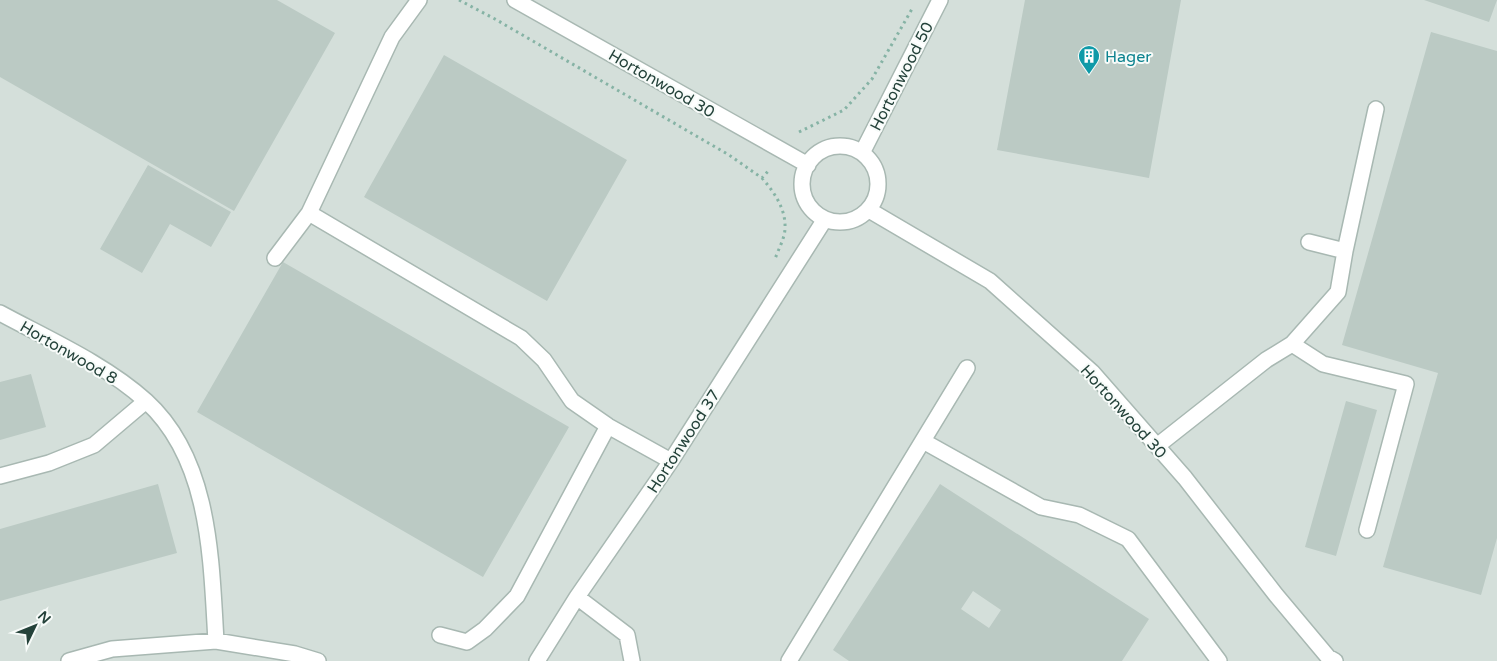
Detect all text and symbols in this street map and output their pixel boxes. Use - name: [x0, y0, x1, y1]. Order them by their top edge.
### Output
- street label: Hortonwood 50: [866, 19, 938, 134]
- building icon: Hager: [1077, 44, 1101, 75]
- street label: Hortonwood 30: [605, 45, 718, 122]
- place label: Hager: [1105, 47, 1152, 67]
- street label: Hortonwood 8: [16, 317, 121, 389]
- street label: Hortonwood 30: [1076, 361, 1171, 463]
- street label: Hortonwood 37: [643, 386, 725, 497]
- north arrow: [10, 601, 60, 651]
- text: N: [34, 608, 54, 627]

